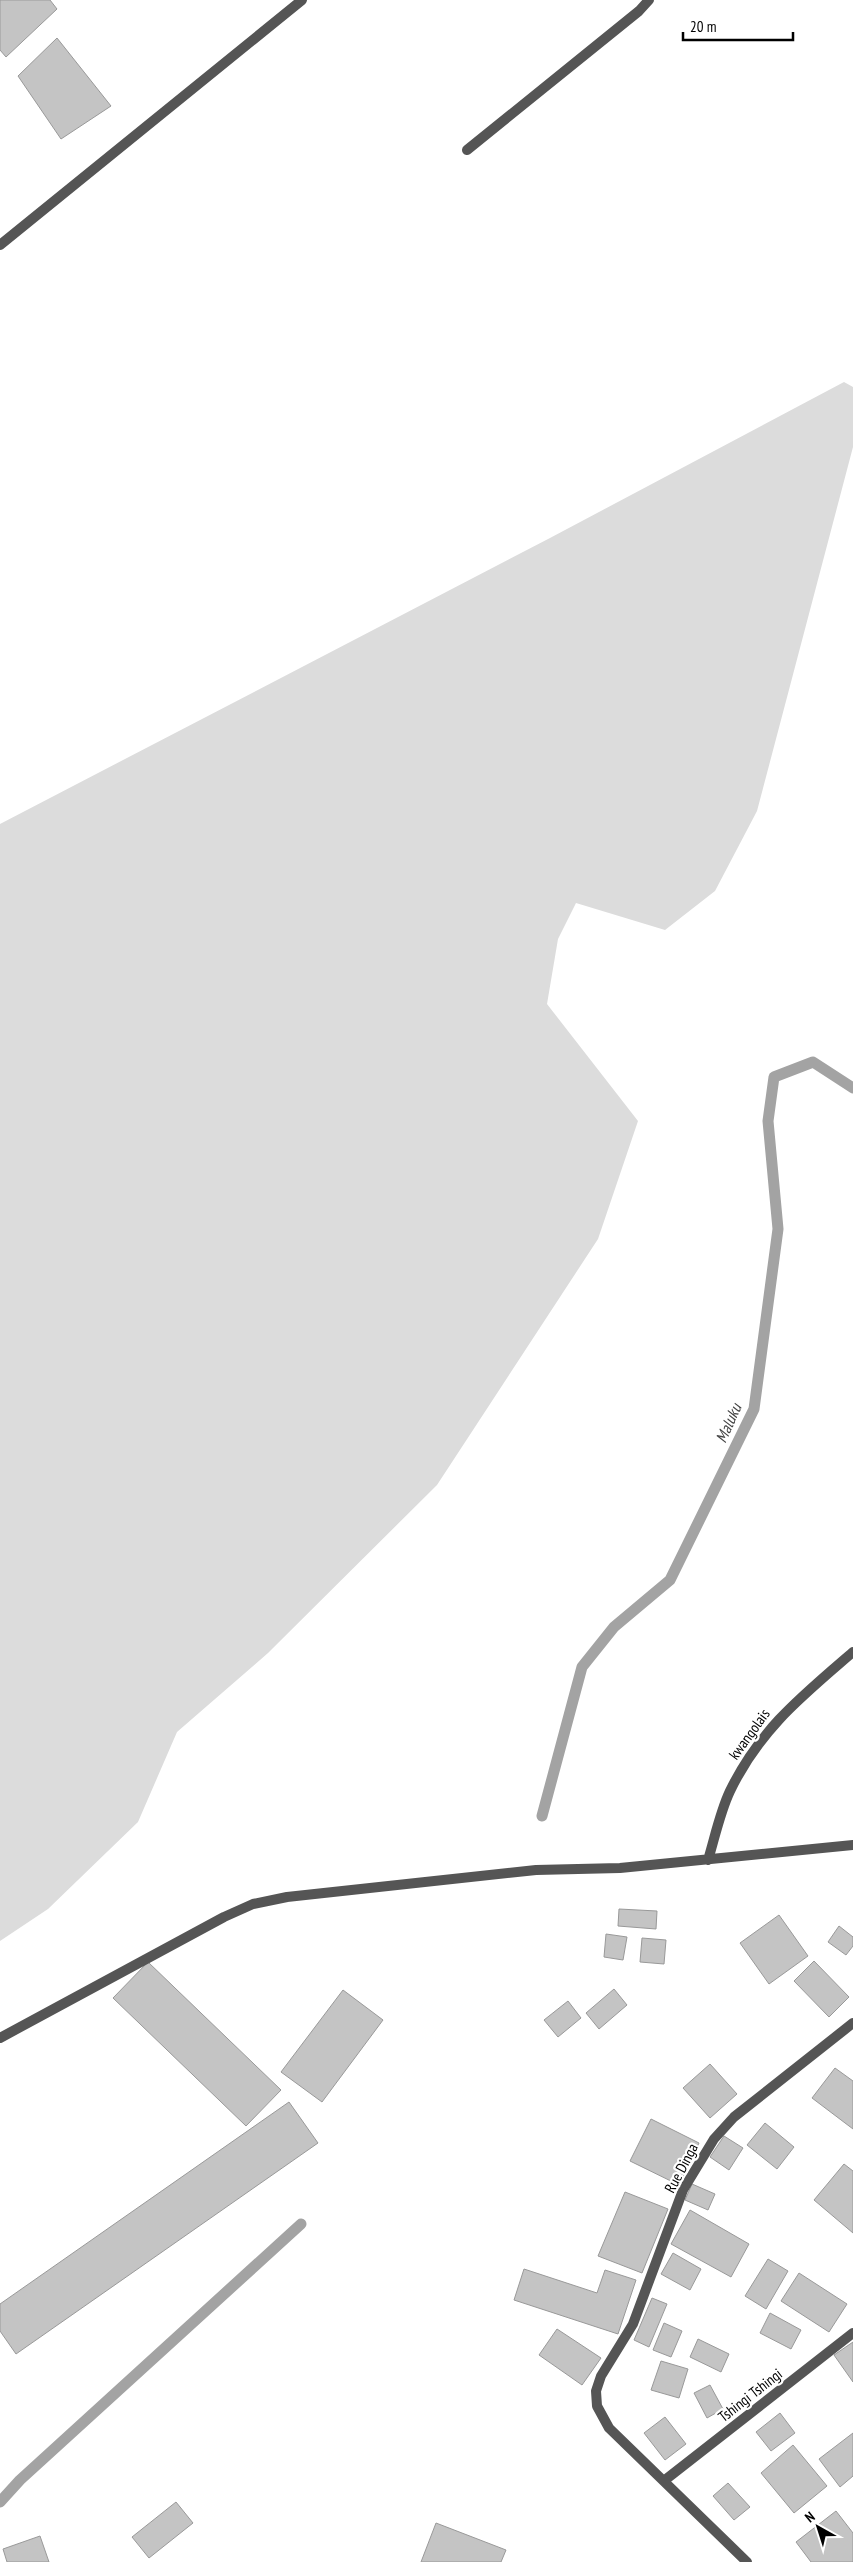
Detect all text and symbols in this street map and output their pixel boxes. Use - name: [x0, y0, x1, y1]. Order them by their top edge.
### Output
- scale bar: [683, 10, 793, 42]
- text: 20 m: [690, 17, 716, 36]
- water label: Maluku: [711, 1400, 746, 1446]
- street label: kwangolais: [724, 1705, 774, 1763]
- street label: Rue Dinga: [660, 2140, 702, 2196]
- street label: Tshingi Tshingi: [714, 2364, 786, 2426]
- north arrow: [793, 2502, 843, 2552]
- text: N: [801, 2508, 818, 2526]

